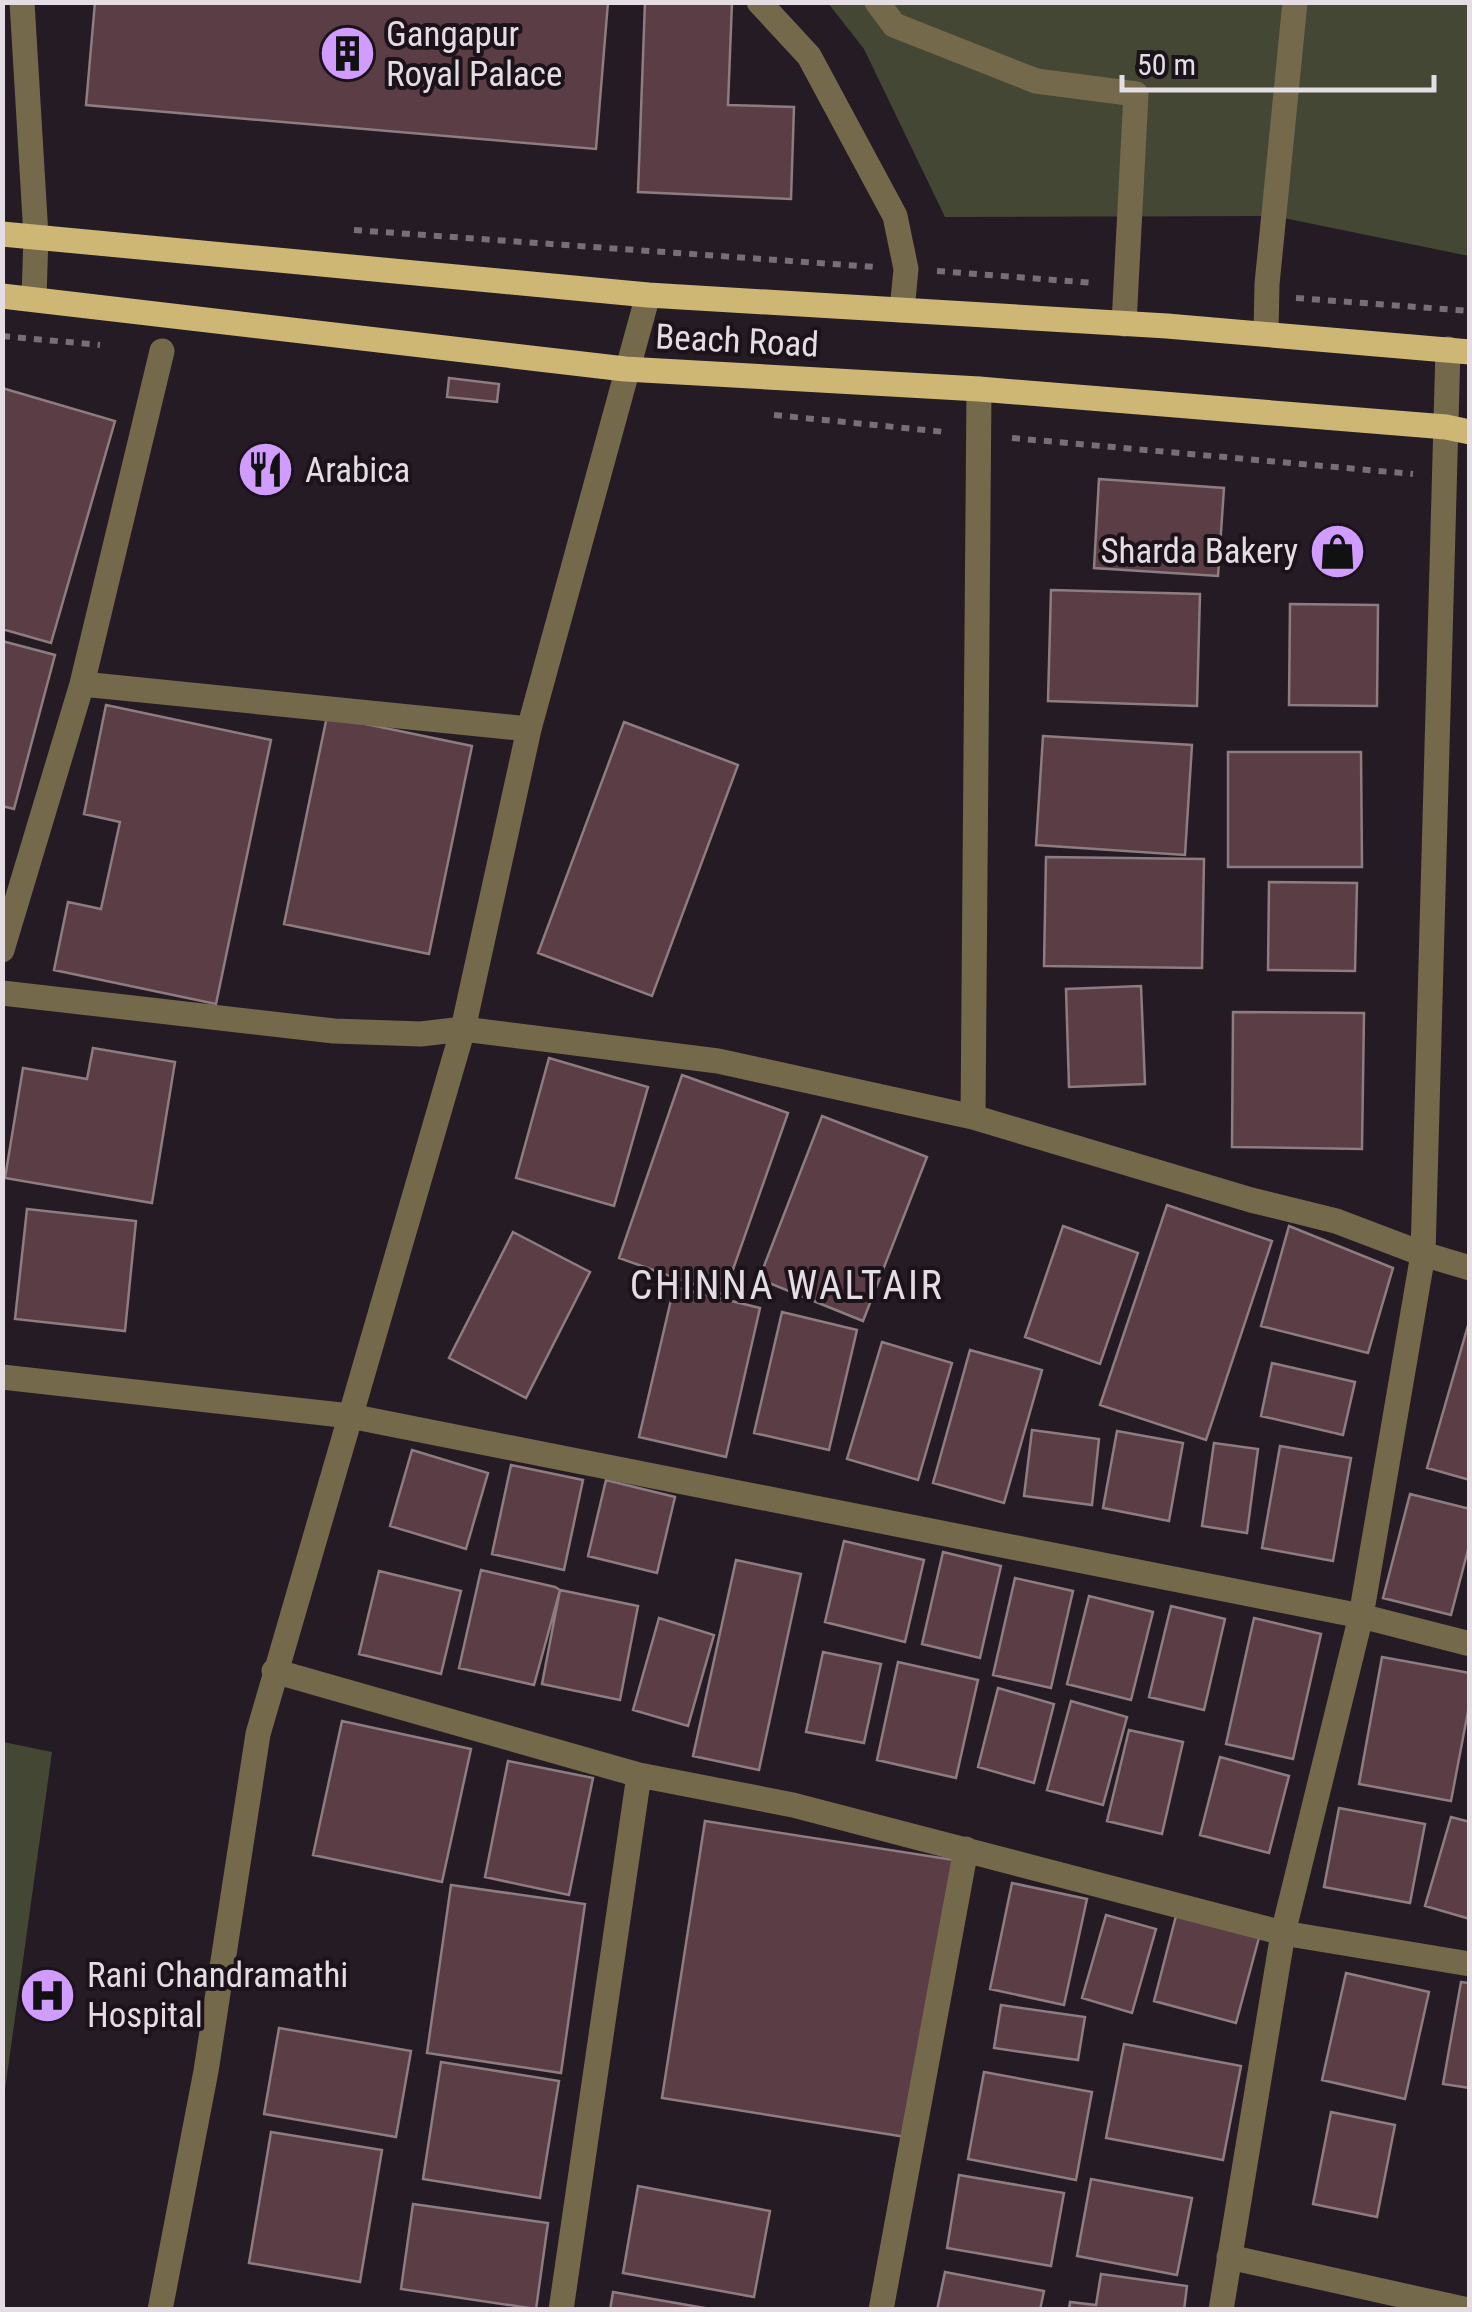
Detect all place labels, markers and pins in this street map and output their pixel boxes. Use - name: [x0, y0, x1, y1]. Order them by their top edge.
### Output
- place label: Gangapur Royal Palace: [386, 14, 562, 95]
- building icon: Gangapur Royal Palace: [317, 24, 377, 84]
- restaurant icon: Arabica: [236, 440, 296, 500]
- place label: Arabica: [305, 450, 410, 491]
- shop icon: Sharda Bakery: [1307, 521, 1367, 581]
- place label: Sharda Bakery: [1100, 531, 1298, 572]
- place label: Rani Chandramathi Hospital: [87, 1955, 348, 2036]
- hospital icon: Rani Chandramathi Hospital: [18, 1965, 78, 2025]

